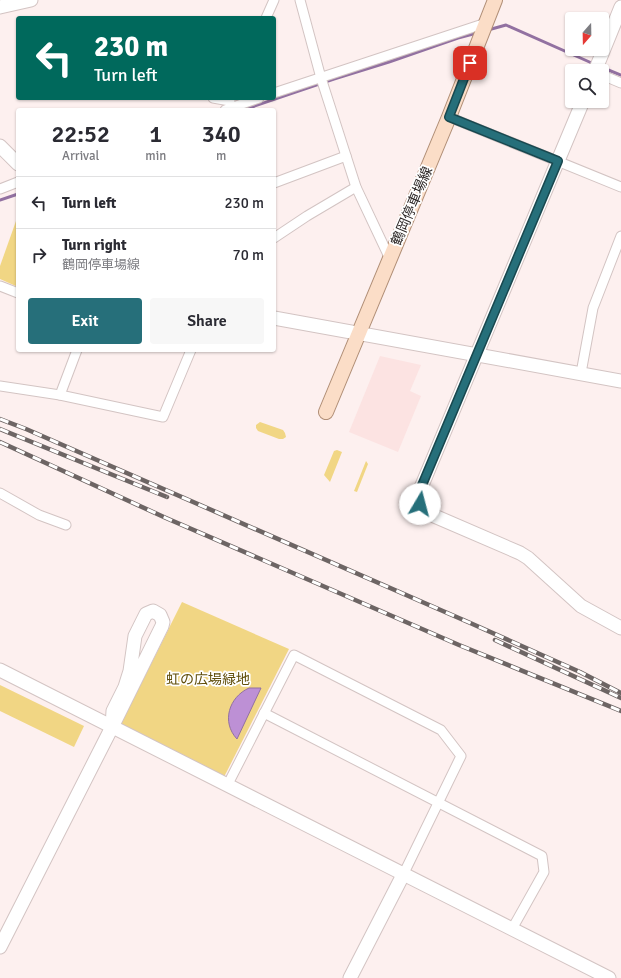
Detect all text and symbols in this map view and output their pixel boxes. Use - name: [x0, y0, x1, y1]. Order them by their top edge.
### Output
- north arrow: [565, 12, 609, 56]
- map controls: [565, 12, 609, 108]
- text: 230 m: [94, 30, 168, 64]
- icon: left: [28, 32, 80, 84]
- pin: [453, 46, 487, 80]
- icon: arrive: [459, 52, 481, 74]
- text: Turn left: [94, 64, 157, 86]
- button: search: [565, 64, 609, 108]
- text: 22:52: [51, 119, 110, 149]
- text: 1: [149, 119, 162, 149]
- text: 340: [202, 119, 241, 149]
- text: Arrival: [62, 148, 99, 164]
- text: min: [145, 148, 166, 164]
- text: m: [216, 148, 226, 164]
- street label: 鶴岡停車場線: [388, 164, 436, 248]
- icon: left: [28, 192, 50, 214]
- text: Turn left: [62, 194, 116, 212]
- text: 230 m: [224, 194, 264, 212]
- text: Turn right: [62, 236, 127, 254]
- icon: right: [28, 244, 50, 266]
- text: 70 m: [233, 246, 264, 264]
- text: 鶴岡停車場線: [62, 257, 140, 273]
- button: Exit: [28, 298, 142, 344]
- button: Share: [150, 298, 264, 344]
- position arrow: [399, 483, 441, 525]
- park label: 虹の広場緑地: [166, 671, 250, 688]

